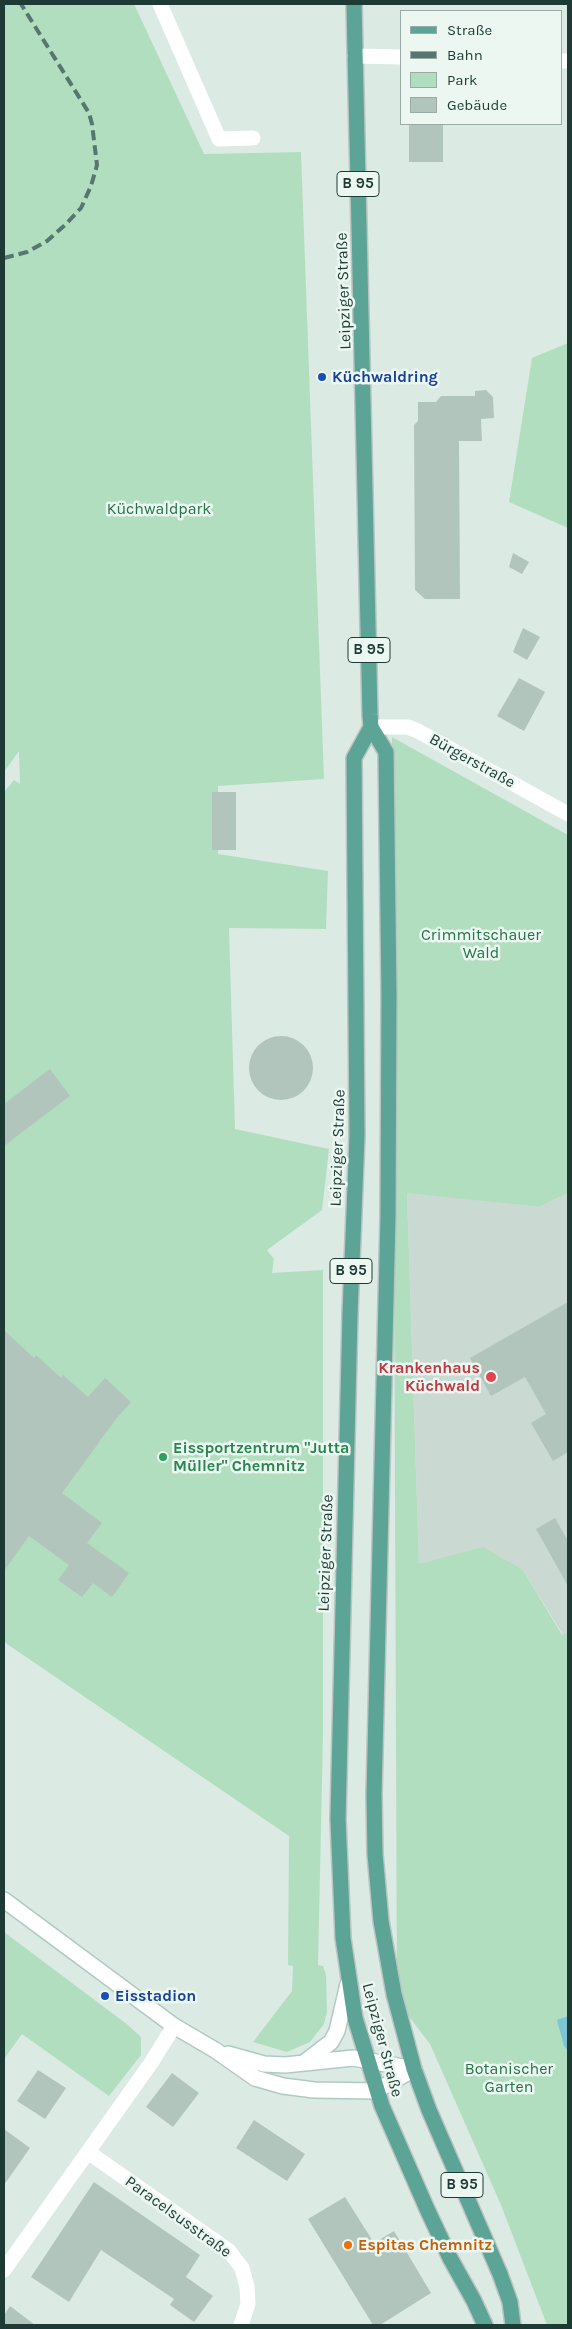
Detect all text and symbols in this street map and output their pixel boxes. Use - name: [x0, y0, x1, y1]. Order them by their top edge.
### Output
- legend: [400, 10, 562, 125]
- text: Straße: [447, 21, 492, 39]
- text: Bahn: [447, 46, 483, 64]
- text: Park: [447, 71, 477, 89]
- text: Gebäude: [447, 96, 507, 114]
- road number: B 95: [337, 172, 379, 196]
- street label: Leipziger Straße: [332, 232, 356, 350]
- place label: Küchwaldring: [332, 367, 438, 387]
- marker: Küchwaldring: [316, 371, 328, 383]
- park label: Küchwaldpark: [107, 499, 211, 519]
- road number: B 95: [348, 638, 390, 662]
- street label: Bürgerstraße: [426, 730, 518, 792]
- park label: Crimmitschauer Wald: [421, 925, 541, 963]
- street label: Leipziger Straße: [326, 1089, 350, 1207]
- road number: B 95: [330, 1258, 372, 1284]
- place label: Krankenhaus Küchwald: [378, 1358, 480, 1396]
- marker: Krankenhaus Küchwald: [484, 1370, 498, 1384]
- place label: Eissportzentrum "Jutta Müller" Chemnitz: [173, 1438, 349, 1476]
- marker: Eissportzentrum "Jutta Müller" Chemnitz: [157, 1451, 169, 1463]
- street label: Leipziger Straße: [314, 1494, 338, 1612]
- street label: Leipziger Straße: [358, 1981, 406, 2099]
- place label: Eisstadion: [115, 1986, 196, 2006]
- marker: Eisstadion: [99, 1990, 111, 2002]
- park label: Botanischer Garten: [465, 2059, 553, 2097]
- street label: Paracelsusstraße: [121, 2172, 235, 2262]
- road number: B 95: [441, 2172, 483, 2198]
- place label: Espitas Chemnitz: [358, 2235, 492, 2255]
- marker: Espitas Chemnitz: [342, 2239, 354, 2251]

